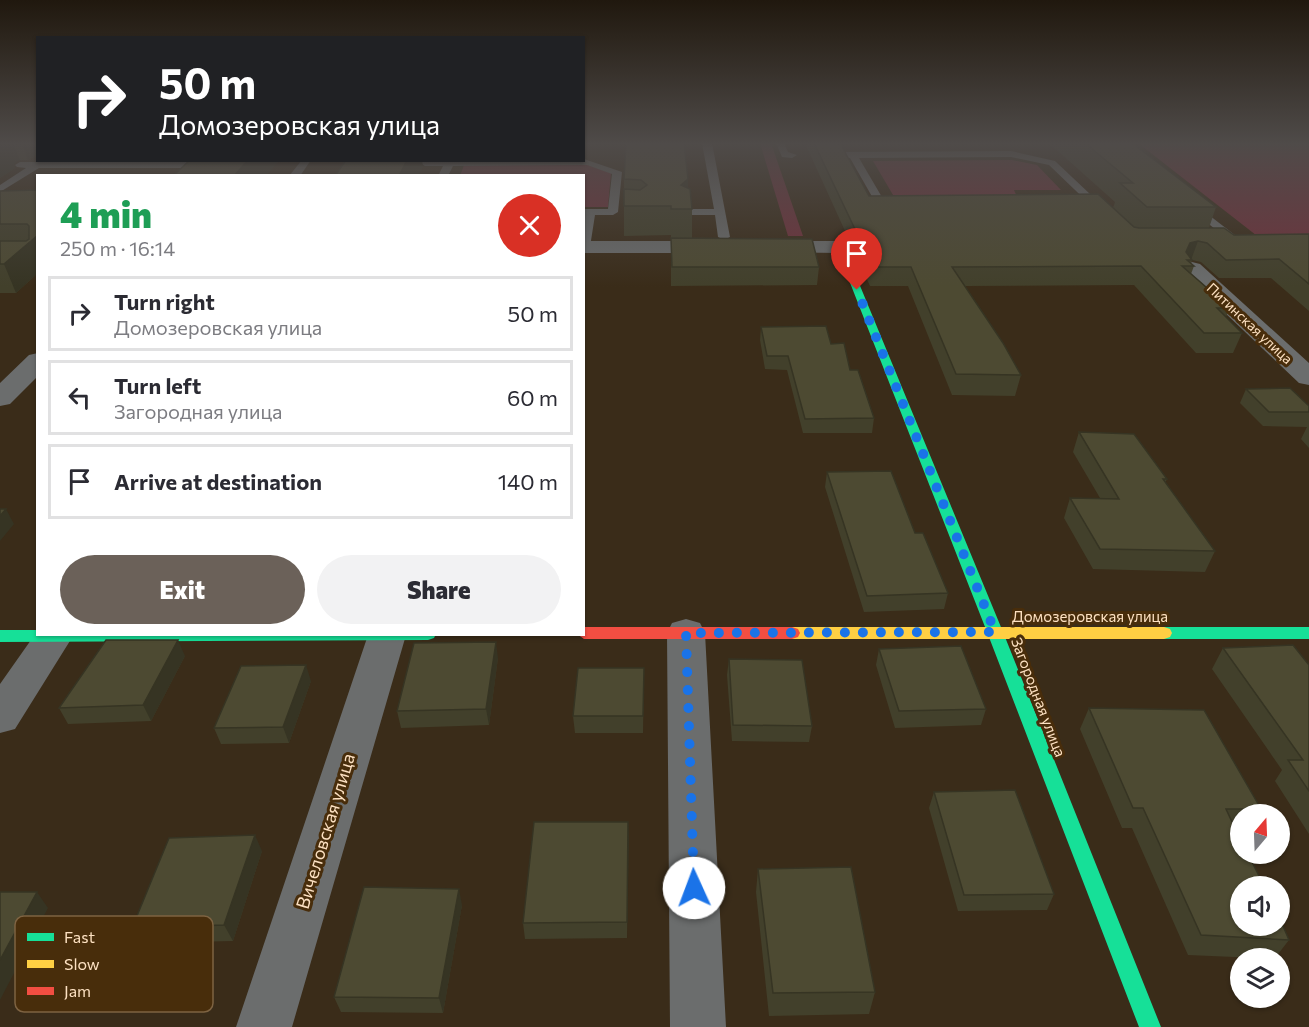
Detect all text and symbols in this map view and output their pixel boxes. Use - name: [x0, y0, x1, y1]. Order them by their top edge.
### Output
- text: 50 m: [159, 56, 256, 108]
- icon: right: [60, 60, 138, 138]
- text: Домозеровская улица: [159, 108, 440, 141]
- text: 4 min: [60, 191, 152, 235]
- button: close: [498, 194, 561, 257]
- pin: [831, 228, 882, 290]
- text: 250 m · 16:14: [60, 236, 175, 260]
- icon: arrive: [840, 237, 873, 270]
- street label: Питинская улица: [1204, 279, 1296, 367]
- text: Turn right: [114, 288, 215, 315]
- icon: right: [63, 297, 96, 330]
- text: 50 m: [508, 300, 558, 327]
- text: Домозеровская улица: [114, 315, 322, 339]
- text: Turn left: [114, 372, 201, 399]
- icon: left: [63, 381, 96, 414]
- text: 60 m: [507, 384, 558, 411]
- text: Загородная улица: [114, 399, 282, 423]
- icon: arrive: [63, 465, 96, 498]
- text: Arrive at destination: [114, 468, 322, 495]
- text: 140 m: [498, 468, 558, 495]
- button: Exit: [60, 555, 305, 624]
- button: Share: [317, 555, 561, 624]
- street label: Домозеровская улица: [1012, 607, 1168, 625]
- street label: Загородная улица: [1008, 635, 1070, 759]
- street label: Вичеловская улица: [291, 750, 359, 912]
- north arrow: [1230, 804, 1290, 864]
- map controls: [1230, 804, 1290, 1008]
- position arrow: [662, 856, 726, 920]
- button: sound: [1230, 876, 1290, 936]
- legend: [15, 916, 213, 1012]
- text: Fast: [64, 927, 95, 946]
- button: layers: [1230, 948, 1290, 1008]
- text: Slow: [64, 954, 100, 973]
- text: Jam: [64, 981, 91, 1000]

